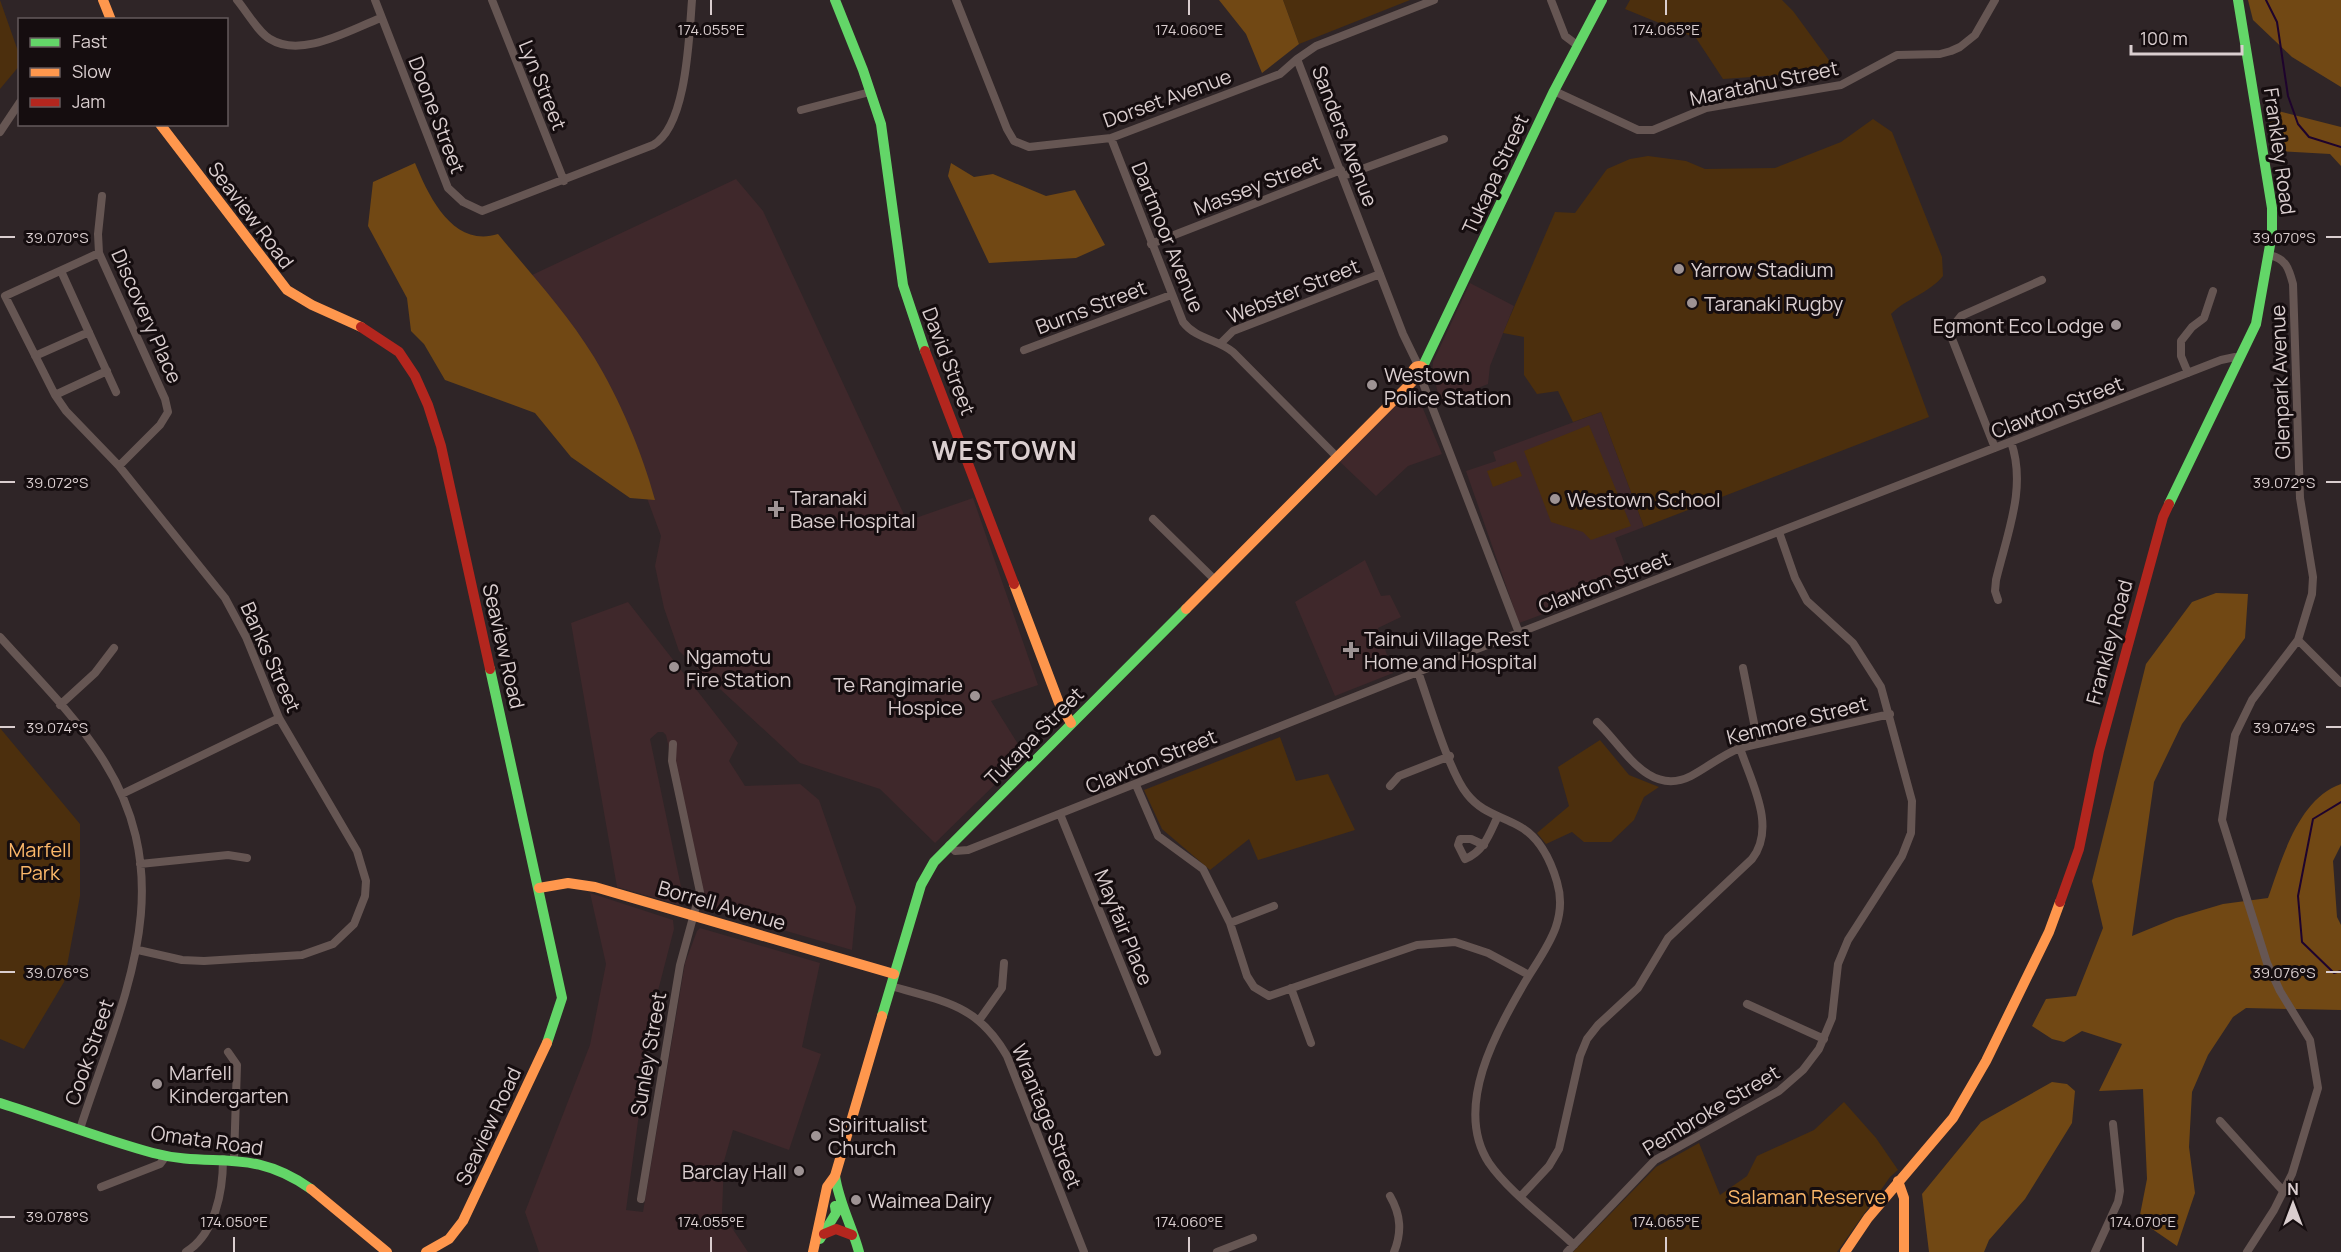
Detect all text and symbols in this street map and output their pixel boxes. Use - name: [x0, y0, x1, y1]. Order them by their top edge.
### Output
- legend: [18, 18, 228, 126]
- scale bar: [2131, 18, 2242, 56]
- text: 174.055°E: [678, 19, 744, 40]
- text: 174.060°E: [1155, 19, 1223, 40]
- text: 174.065°E: [1632, 19, 1700, 40]
- text: 100 m: [2140, 26, 2188, 50]
- text: Fast: [72, 29, 107, 53]
- street label: Lyn Street: [513, 36, 573, 134]
- street label: Doone Street: [402, 53, 472, 177]
- street label: Maratahu Street: [1687, 54, 1841, 112]
- text: Slow: [72, 59, 112, 83]
- street label: Dorset Avenue: [1099, 62, 1235, 134]
- street label: Sanders Avenue: [1306, 62, 1384, 210]
- street label: Frankley Road: [2258, 86, 2302, 216]
- text: Jam: [72, 89, 106, 113]
- street label: Tukapa Street: [1455, 110, 1535, 238]
- street label: Massey Street: [1190, 148, 1324, 222]
- street label: Seaview Road: [202, 156, 300, 274]
- street label: Dartmoor Avenue: [1126, 158, 1210, 316]
- text: 39.070°S: [26, 227, 88, 248]
- text: 39.070°S: [2253, 227, 2315, 248]
- street label: Discovery Place: [105, 245, 189, 387]
- street label: Webster Street: [1223, 252, 1363, 330]
- place label: Yarrow Stadium: [1691, 256, 1833, 283]
- marker: Yarrow Stadium: [1672, 262, 1686, 276]
- street label: Burns Street: [1032, 274, 1150, 340]
- place label: Taranaki Rugby: [1704, 290, 1844, 317]
- marker: Taranaki Rugby: [1685, 296, 1699, 310]
- street label: David Street: [916, 303, 982, 419]
- street label: Glenpark Avenue: [2264, 304, 2296, 460]
- place label: Egmont Eco Lodge: [1933, 312, 2104, 339]
- marker: Egmont Eco Lodge: [2109, 318, 2123, 332]
- place label: Westown Police Station: [1384, 361, 1511, 411]
- street label: Clawton Street: [1987, 369, 2127, 445]
- marker: Westown Police Station: [1365, 378, 1379, 392]
- district label: WESTOWN: [932, 432, 1078, 468]
- text: 39.072°S: [26, 472, 88, 493]
- text: 39.072°S: [2253, 472, 2315, 493]
- place label: Taranaki Base Hospital: [790, 484, 916, 534]
- place label: Westown School: [1567, 486, 1721, 513]
- marker: Westown School: [1548, 492, 1562, 506]
- marker: Taranaki Base Hospital: [767, 500, 785, 518]
- street label: Clawton Street: [1534, 544, 1674, 620]
- street label: Frankley Road: [2079, 577, 2139, 707]
- street label: Seaview Road: [477, 581, 531, 711]
- street label: Banks Street: [235, 598, 307, 716]
- place label: Tainui Village Rest Home and Hospital: [1364, 625, 1537, 675]
- marker: Tainui Village Rest Home and Hospital: [1342, 641, 1360, 659]
- place label: Ngamotu Fire Station: [686, 643, 791, 693]
- marker: Ngamotu Fire Station: [667, 660, 681, 674]
- place label: Te Rangimarie Hospice: [833, 671, 963, 721]
- street label: Tukapa Street: [979, 681, 1089, 791]
- marker: Te Rangimarie Hospice: [968, 689, 982, 703]
- street label: Kenmore Street: [1724, 689, 1870, 751]
- text: 39.074°S: [26, 717, 88, 738]
- text: 39.074°S: [2253, 717, 2315, 738]
- street label: Clawton Street: [1081, 722, 1221, 800]
- park label: Marfell Park: [9, 836, 71, 886]
- street label: Mayfair Place: [1088, 865, 1160, 989]
- street label: Borrell Avenue: [655, 874, 789, 936]
- text: 39.076°S: [25, 962, 89, 983]
- text: 39.076°S: [2252, 962, 2316, 983]
- street label: Sunley Street: [624, 990, 672, 1118]
- street label: Cook Street: [58, 995, 120, 1109]
- street label: Wrantage Street: [1006, 1040, 1088, 1192]
- street label: Pembroke Street: [1638, 1058, 1784, 1162]
- place label: Marfell Kindergarten: [169, 1059, 289, 1109]
- street label: Seaview Road: [449, 1063, 527, 1189]
- marker: Marfell Kindergarten: [150, 1077, 164, 1091]
- place label: Spiritualist Church: [828, 1111, 928, 1161]
- street label: Omata Road: [149, 1119, 265, 1161]
- marker: Spiritualist Church: [809, 1129, 823, 1143]
- place label: Barclay Hall: [682, 1158, 787, 1185]
- marker: Barclay Hall: [792, 1164, 806, 1178]
- north arrow: [2263, 1174, 2323, 1234]
- text: N: [2287, 1178, 2299, 1200]
- park label: Salaman Reserve: [1728, 1183, 1886, 1210]
- place label: Waimea Dairy: [868, 1187, 992, 1214]
- marker: Waimea Dairy: [849, 1193, 863, 1207]
- text: 39.078°S: [26, 1206, 88, 1227]
- text: 174.050°E: [200, 1211, 268, 1232]
- text: 174.055°E: [678, 1211, 744, 1232]
- text: 174.060°E: [1155, 1211, 1223, 1232]
- text: 174.065°E: [1632, 1211, 1700, 1232]
- text: 174.070°E: [2110, 1211, 2176, 1232]

